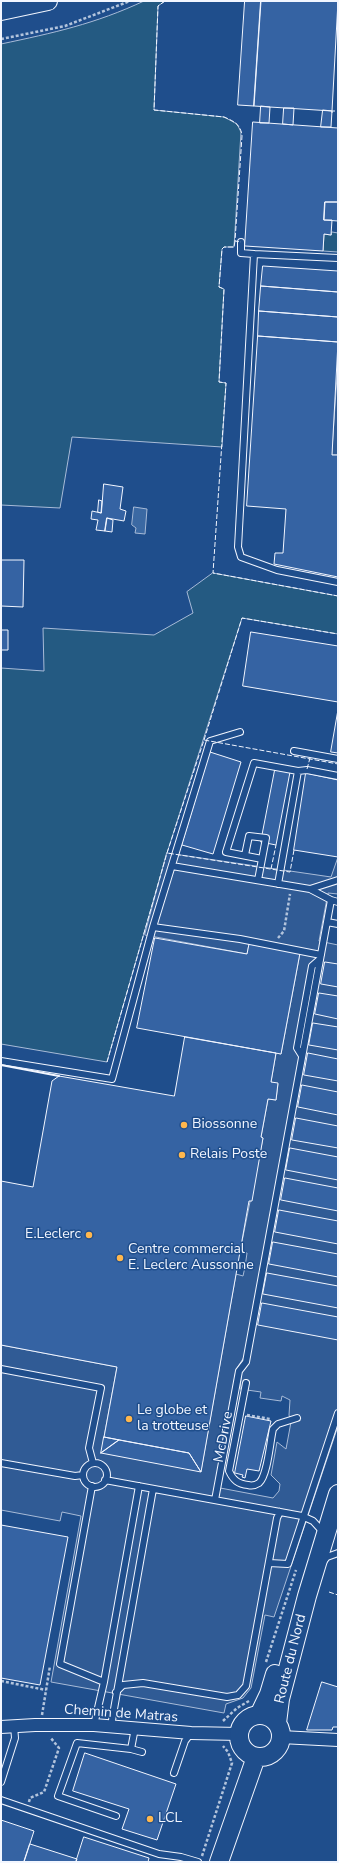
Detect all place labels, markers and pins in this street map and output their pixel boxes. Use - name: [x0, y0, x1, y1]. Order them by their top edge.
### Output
- place label: Biossonne: [192, 1117, 257, 1133]
- marker: Biossonne: [179, 1120, 189, 1130]
- place label: Relais Poste: [190, 1147, 267, 1163]
- marker: Relais Poste: [177, 1150, 187, 1160]
- place label: E.Leclerc: [25, 1227, 81, 1243]
- marker: E.Leclerc: [84, 1230, 94, 1240]
- place label: Centre commercial E. Leclerc Aussonne: [128, 1242, 254, 1274]
- marker: Centre commercial E. Leclerc Aussonne: [115, 1253, 125, 1263]
- place label: Le globe et la trotteuse: [137, 1403, 209, 1436]
- marker: Le globe et la trotteuse: [124, 1414, 134, 1424]
- place label: LCL: [158, 1811, 182, 1827]
- marker: LCL: [145, 1814, 155, 1824]

